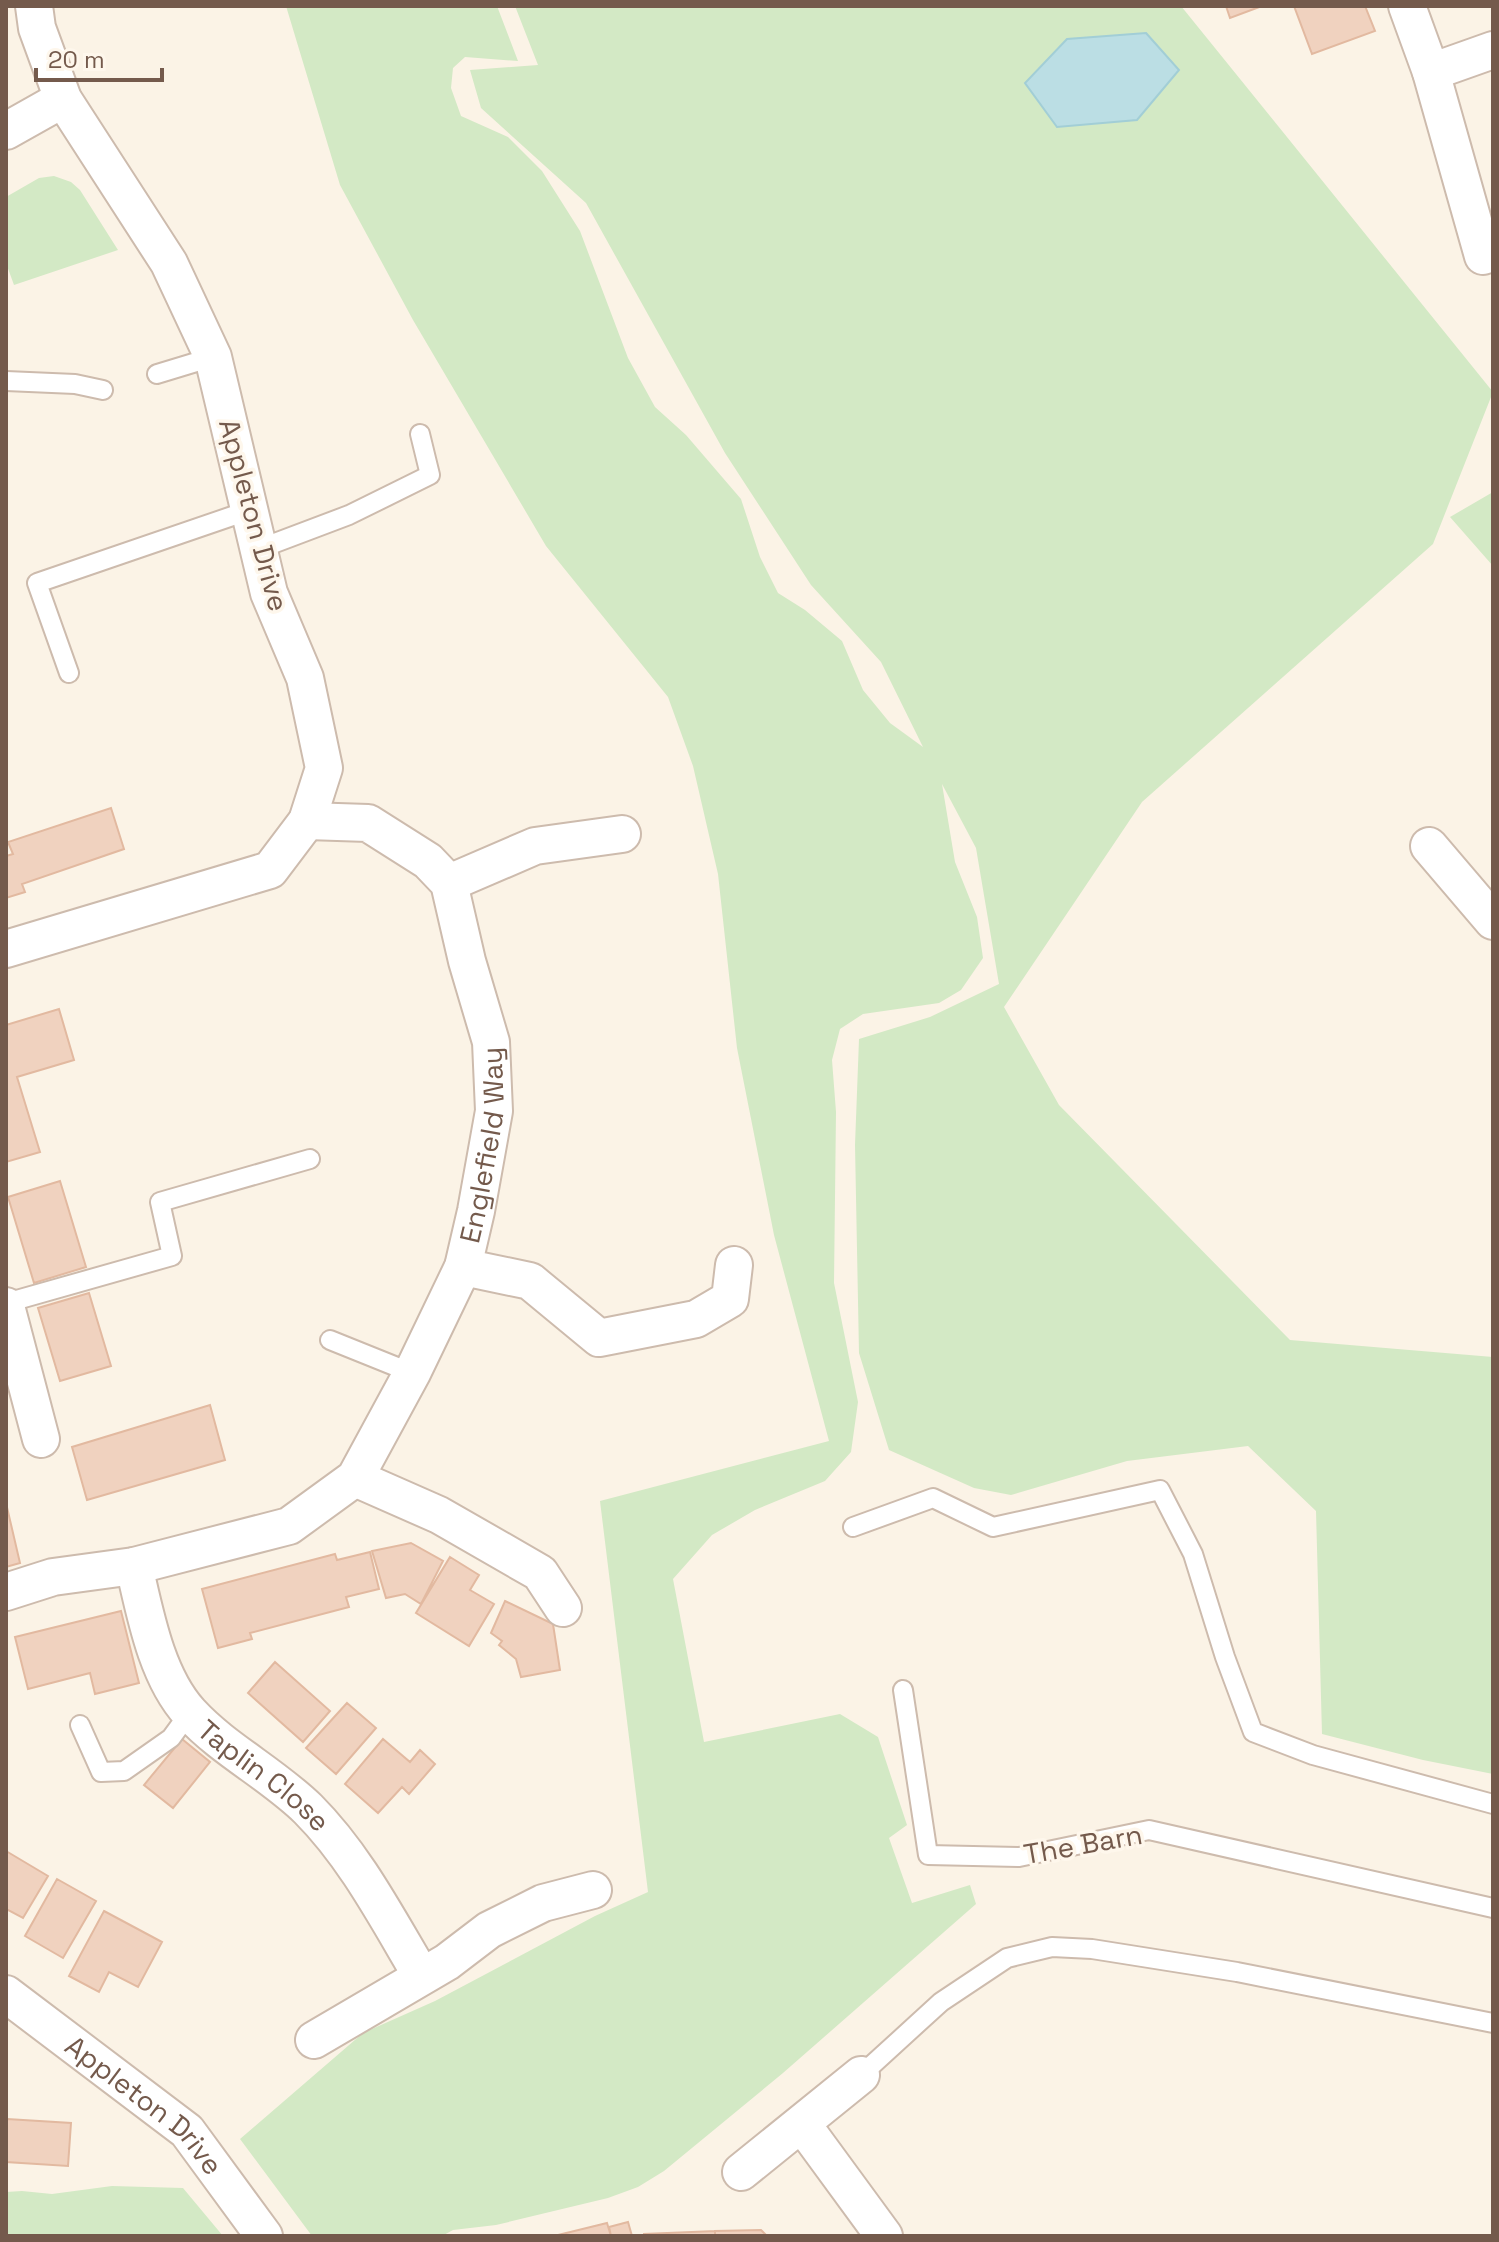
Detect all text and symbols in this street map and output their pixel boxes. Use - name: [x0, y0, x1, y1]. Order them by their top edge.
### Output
- scale bar: [36, 32, 162, 82]
- text: 20 m: [48, 44, 105, 75]
- street label: Appleton Drive: [211, 415, 297, 615]
- street label: Englefield Way: [451, 1046, 512, 1247]
- street label: Taplin Close: [190, 1712, 338, 1839]
- street label: The Barn: [1021, 1816, 1145, 1872]
- street label: Appleton Drive: [58, 2027, 231, 2182]

